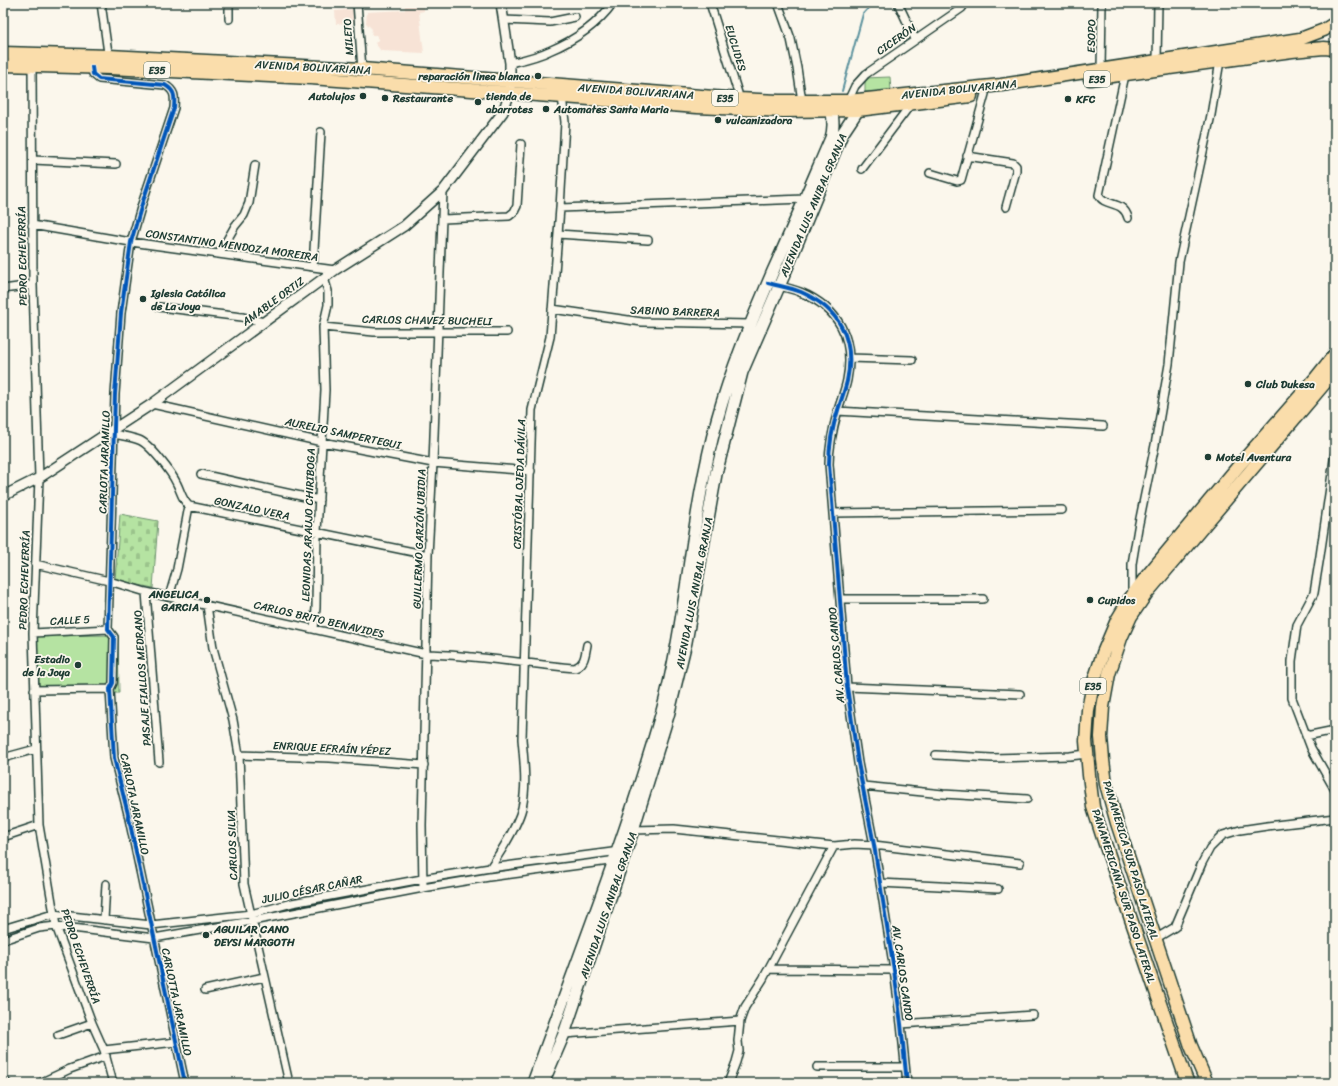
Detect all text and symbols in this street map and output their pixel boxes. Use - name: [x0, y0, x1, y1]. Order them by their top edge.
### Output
- street label: MILETO: [338, 18, 359, 56]
- street label: CICERÓN: [872, 18, 921, 60]
- street label: ESOPO: [1082, 19, 1101, 53]
- street label: EUCLIDES: [719, 22, 752, 74]
- street label: AVENIDA BOLIVARIANA: [254, 55, 371, 80]
- road number: E35: [144, 62, 170, 78]
- place label: reparación linea blanca: [417, 67, 530, 86]
- marker: reparación linea blanca: [533, 71, 543, 81]
- road number: E35: [1084, 71, 1110, 87]
- street label: AVENIDA BOLIVARIANA: [899, 74, 1018, 105]
- street label: AVENIDA BOLIVARIANA: [576, 78, 695, 105]
- place label: Autolujos: [308, 87, 356, 106]
- place label: tienda de abarrotes: [485, 87, 534, 119]
- place label: Restaurante: [392, 89, 453, 108]
- road number: E35: [712, 90, 738, 106]
- place label: KFC: [1075, 90, 1096, 109]
- marker: Autolujos: [358, 91, 368, 101]
- marker: Restaurante: [380, 93, 390, 103]
- marker: KFC: [1063, 94, 1073, 104]
- marker: tienda de abarrotes: [473, 97, 483, 107]
- place label: Automates Santa Maria: [553, 100, 669, 119]
- marker: Automates Santa Maria: [541, 104, 551, 114]
- place label: vulcanizadora: [726, 111, 793, 130]
- marker: vulcanizadora: [713, 115, 723, 125]
- street label: AVENIDA LUIS ANIBAL GRANJA: [774, 130, 852, 281]
- street label: PEDRO ECHEVERRÍA: [12, 206, 33, 306]
- street label: CONSTANTINO MENDOZA MOREIRA: [144, 224, 319, 267]
- street label: AMABLE ORTIZ: [237, 272, 309, 331]
- place label: Iglesia Católica de La Joya: [150, 284, 226, 316]
- marker: Iglesia Católica de La Joya: [138, 294, 148, 304]
- street label: SABINO BARRERA: [630, 300, 720, 323]
- street label: CARLOS CHAVEZ BUCHELI: [362, 310, 493, 331]
- place label: Club Dukesa: [1255, 375, 1315, 394]
- marker: Club Dukesa: [1243, 379, 1253, 389]
- street label: CARLOTA JARAMILLO: [93, 410, 116, 514]
- street label: AURELIO SAMPERTEGUI: [282, 412, 403, 455]
- street label: CRISTÓBAL OJEDA DÁVILA: [508, 419, 531, 549]
- street label: LEONIDAS ARAUJO CHIRIBOGA: [296, 448, 321, 602]
- place label: Motel Aventura: [1215, 448, 1292, 467]
- marker: Motel Aventura: [1203, 452, 1213, 462]
- street label: GUILLERMO GARZÓN UBIDIA: [408, 469, 431, 609]
- street label: GONZALO VERA: [212, 491, 291, 526]
- street label: AVENIDA LUIS ANIBAL GRANJA: [670, 516, 719, 672]
- street label: PEDRO ECHEVERRÍA: [13, 530, 36, 630]
- place label: ANGELICA GARCIA: [148, 585, 199, 617]
- place label: Cupidos: [1097, 591, 1136, 610]
- marker: ANGELICA GARCIA: [202, 595, 212, 605]
- street label: CARLOS BRITO BENAVIDES: [252, 595, 386, 644]
- marker: Cupidos: [1085, 595, 1095, 605]
- street label: AV. CARLOS CANDO: [823, 606, 850, 705]
- street label: PASAJE FIALLOS MEDRANO: [128, 609, 157, 747]
- street label: CALLE 5: [50, 610, 91, 631]
- place label: Estadio de la Joya: [22, 650, 71, 682]
- marker: Estadio de la Joya: [73, 660, 83, 670]
- road number: E35: [1080, 678, 1106, 694]
- street label: ENRIQUE EFRAÍN YÉPEZ: [272, 736, 392, 761]
- street label: CARLOTA JARAMILLO: [114, 752, 155, 857]
- street label: PANAMERICA SUR PASO LATERAL: [1097, 778, 1164, 943]
- street label: PANAMERICANA SUR PASO LATERAL: [1086, 806, 1161, 986]
- street label: CARLOS SILVA: [222, 810, 243, 880]
- street label: AVENIDA LUIS ANIBAL GRANJA: [574, 829, 643, 982]
- street label: JULIO CÉSAR CAÑAR: [259, 869, 364, 910]
- street label: PEDRO ECHEVERRÍA: [55, 906, 106, 1006]
- place label: AGUILAR CANO DEYSI MARGOTH: [213, 920, 295, 952]
- street label: AV. CARLOS CANDO: [886, 923, 919, 1022]
- marker: AGUILAR CANO DEYSI MARGOTH: [201, 930, 211, 940]
- street label: CARLOTTA JARAMILLO: [156, 946, 197, 1058]

